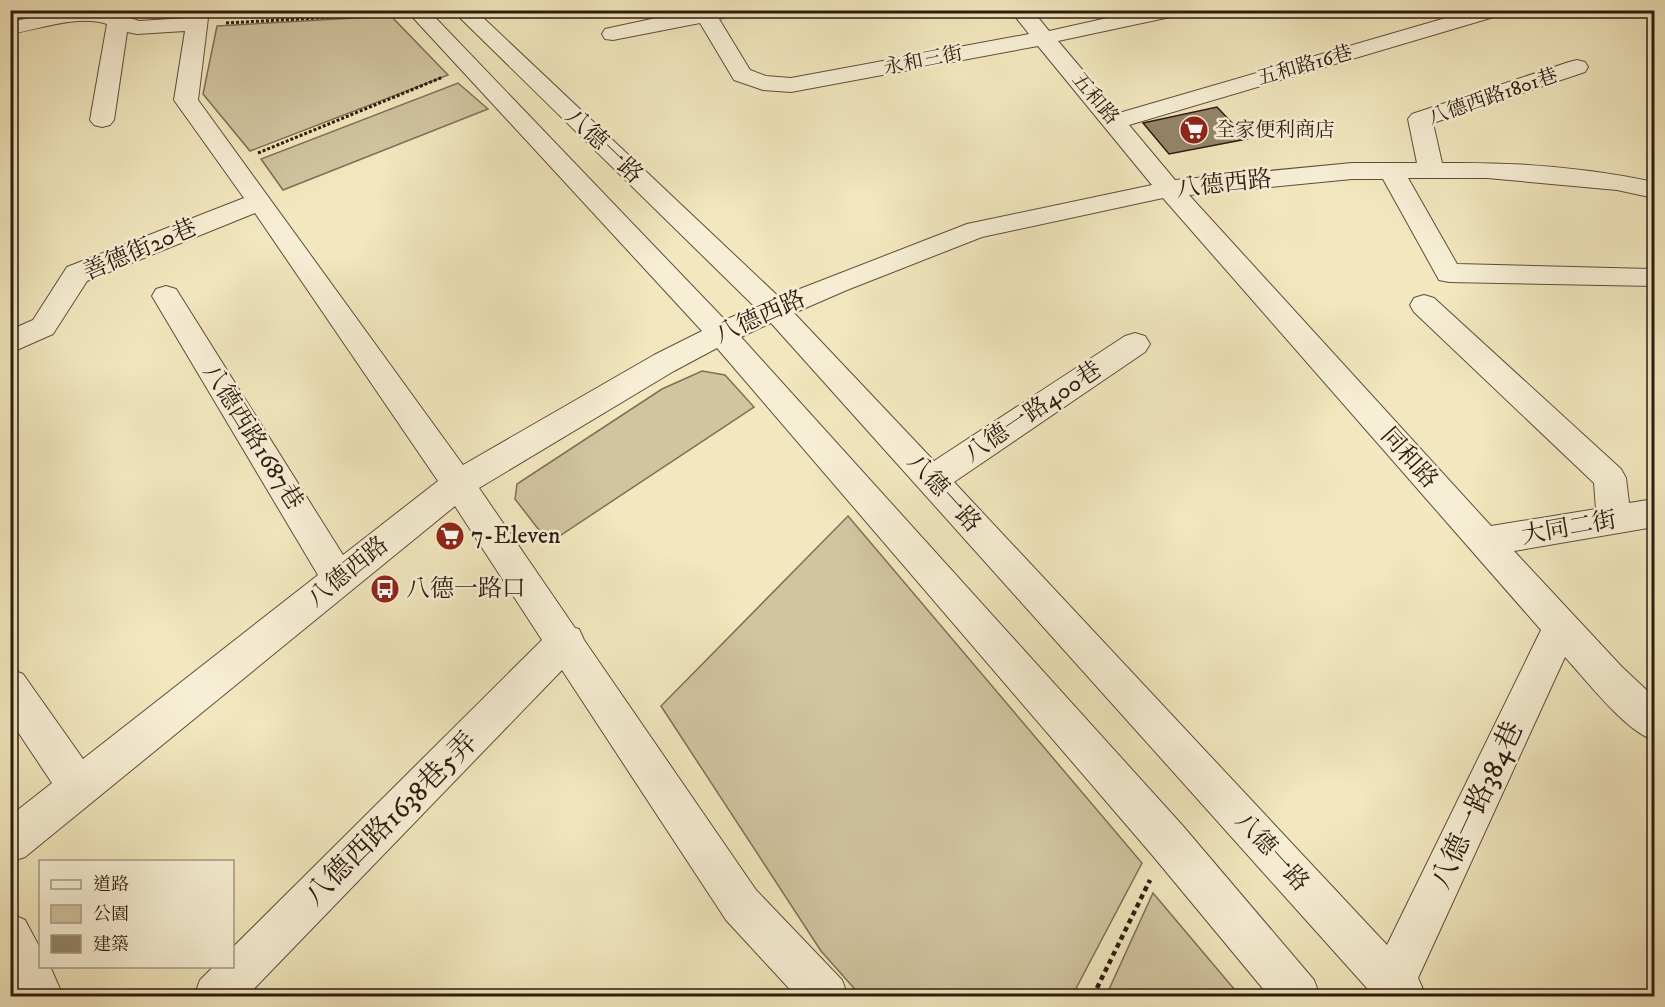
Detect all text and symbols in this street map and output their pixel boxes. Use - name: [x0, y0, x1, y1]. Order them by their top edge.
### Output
- street label: 永和三街: [881, 41, 965, 81]
- street label: 五和路16巷: [1255, 41, 1355, 91]
- street label: 八德西路1801巷: [1425, 63, 1561, 131]
- street label: 五和路: [1066, 68, 1124, 130]
- street label: 八德一路: [559, 102, 649, 190]
- supermarket icon: 全家便利商店: [1178, 114, 1210, 146]
- place label: 全家便利商店: [1215, 118, 1335, 143]
- street label: 八德西路: [1175, 164, 1273, 204]
- street label: 善德街20巷: [79, 213, 201, 287]
- street label: 八德西路: [710, 284, 810, 350]
- street label: 八德一路400巷: [958, 355, 1108, 469]
- street label: 八德西路1687巷: [196, 359, 310, 515]
- street label: 同和路: [1374, 421, 1444, 495]
- street label: 八德一路: [901, 447, 987, 539]
- street label: 大同二街: [1519, 505, 1619, 551]
- supermarket icon: 7-Eleven: [434, 520, 466, 552]
- place label: 7-Eleven: [471, 521, 561, 551]
- street label: 八德西路: [301, 530, 395, 614]
- bus stop icon: 八德一路口: [369, 573, 401, 605]
- place label: 八德一路口: [406, 574, 526, 604]
- street label: 八德一路384巷: [1423, 716, 1531, 894]
- street label: 八德西路1638巷5弄: [297, 725, 485, 913]
- street label: 八德一路: [1229, 806, 1315, 898]
- legend: [39, 860, 234, 968]
- text: 道路: [93, 874, 129, 896]
- text: 公園: [93, 904, 129, 926]
- text: 建築: [93, 934, 129, 956]

